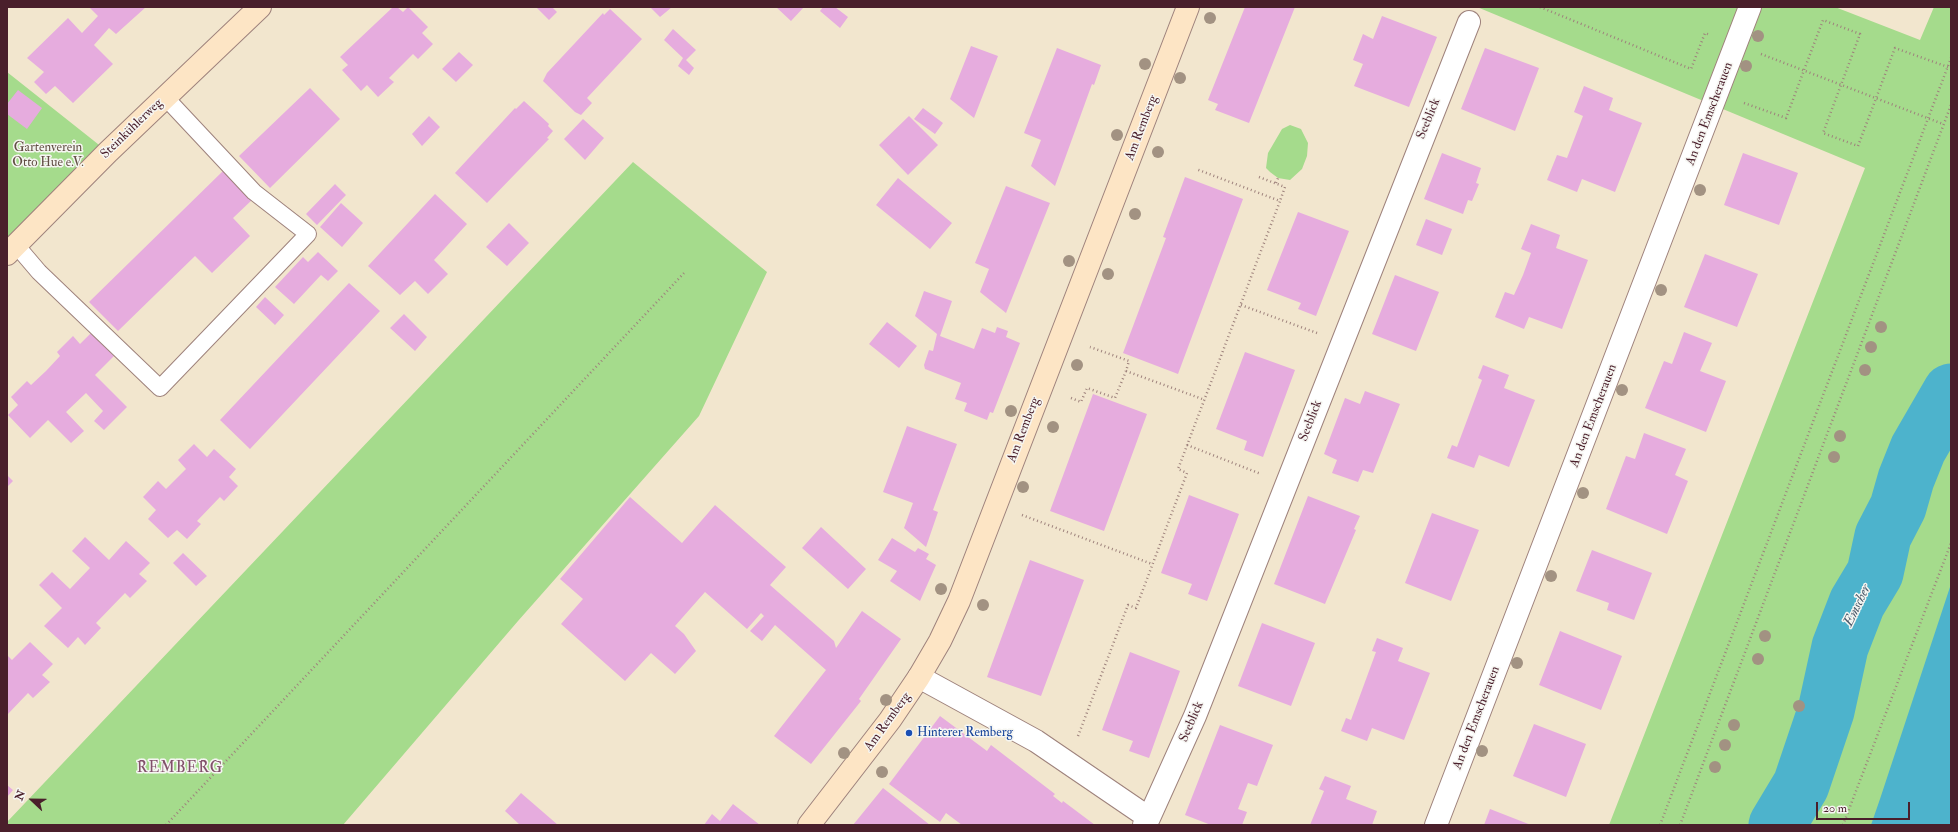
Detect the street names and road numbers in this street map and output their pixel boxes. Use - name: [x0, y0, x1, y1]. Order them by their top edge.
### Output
- street label: An den Emscherauen: [1683, 60, 1737, 168]
- street label: Am Remberg: [1122, 93, 1162, 163]
- street label: Steinkühlerweg: [98, 96, 166, 162]
- street label: Seeblick: [1414, 96, 1444, 142]
- street label: An den Emscherauen: [1567, 362, 1621, 470]
- street label: Am Remberg: [1004, 395, 1044, 465]
- street label: Seeblick: [1296, 398, 1326, 444]
- street label: An den Emscherauen: [1450, 664, 1504, 772]
- street label: Am Remberg: [861, 690, 915, 754]
- street label: Seeblick: [1176, 699, 1208, 745]

